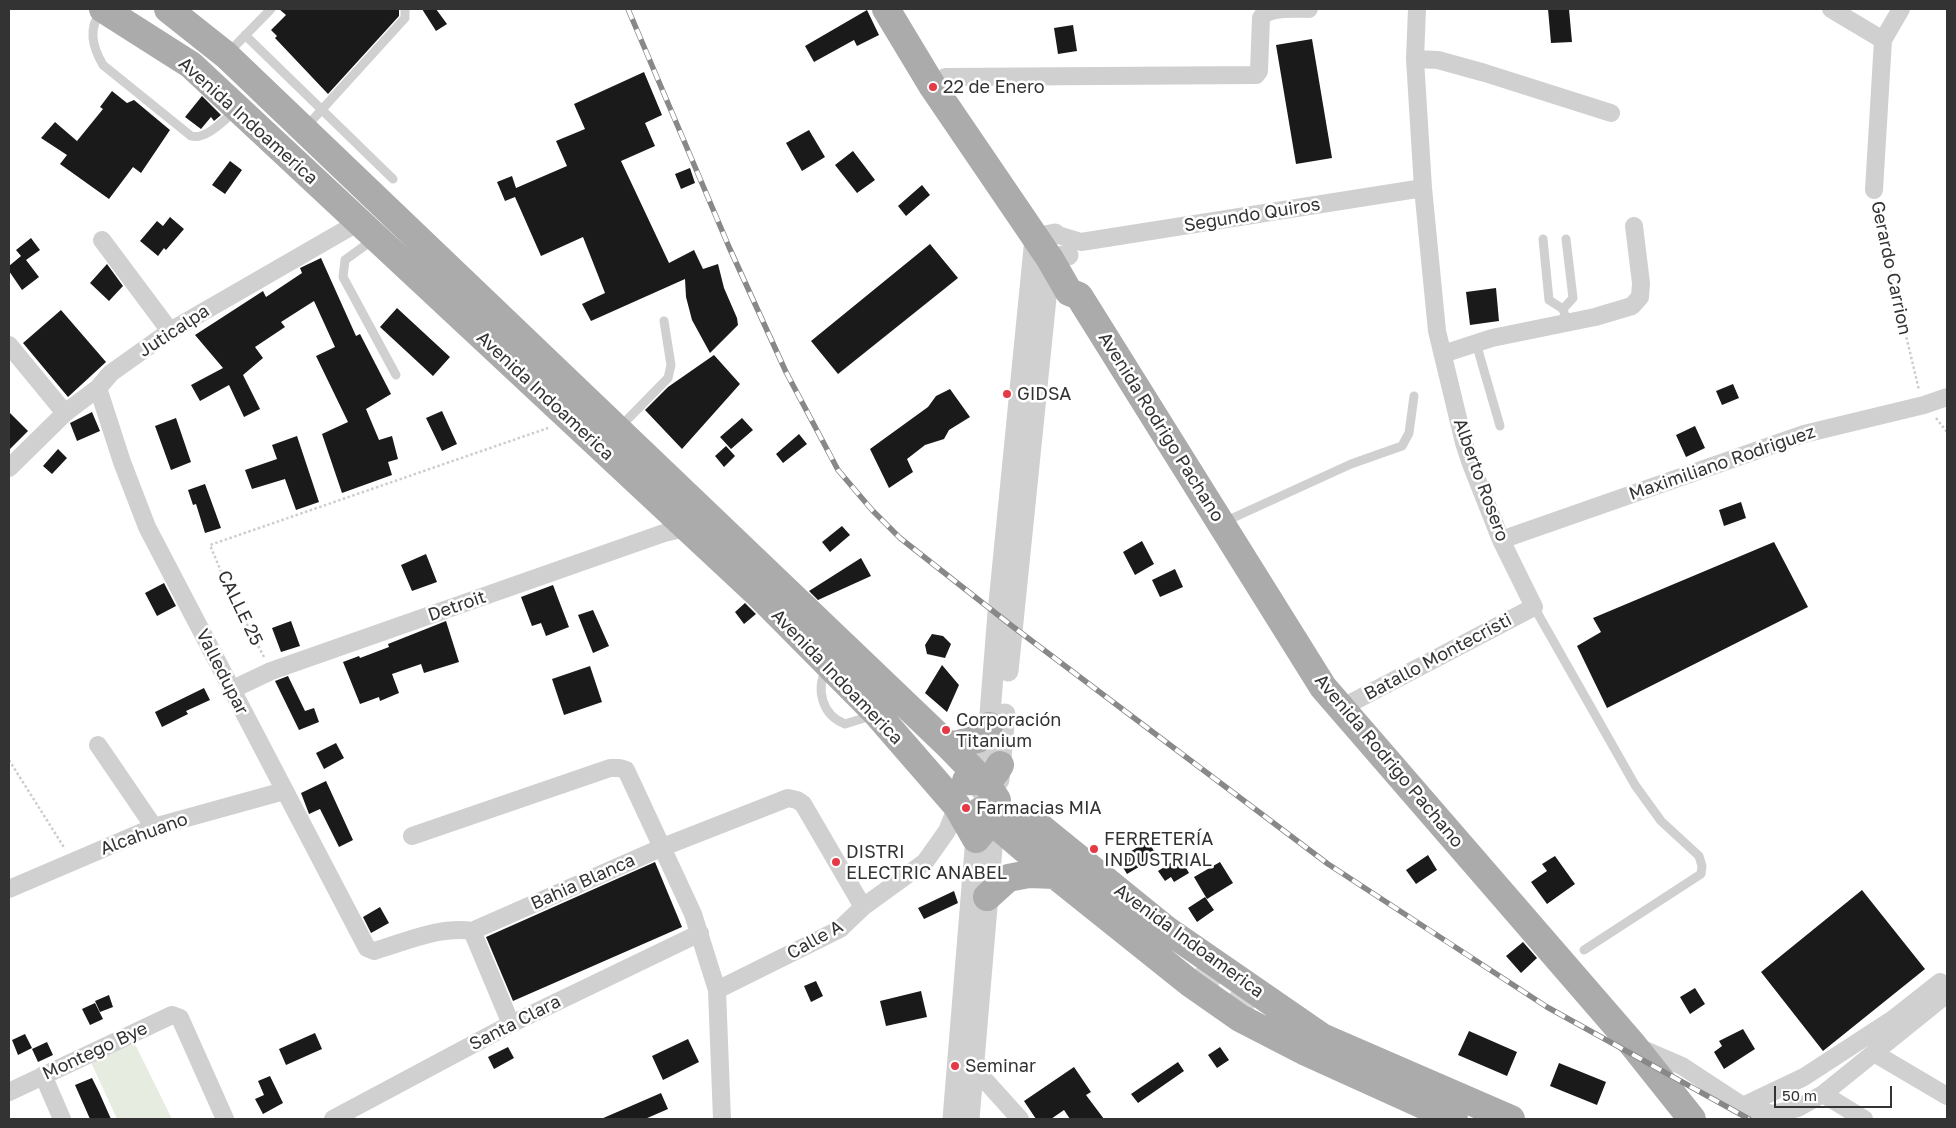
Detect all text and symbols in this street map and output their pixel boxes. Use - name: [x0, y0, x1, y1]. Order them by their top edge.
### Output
- street label: Avenida Indoamerica: [174, 53, 322, 189]
- place label: 22 de Enero: [943, 76, 1045, 98]
- marker: 22 de Enero: [927, 81, 939, 93]
- street label: Segundo Quiros: [1182, 194, 1322, 236]
- street label: Gerardo Carrion: [1866, 199, 1916, 337]
- street label: Juticalpa: [135, 300, 213, 362]
- street label: Avenida Indoamerica: [472, 327, 618, 465]
- street label: Avenida Rodrigo Pachano: [1094, 328, 1228, 526]
- place label: GIDSA: [1017, 383, 1071, 405]
- marker: GIDSA: [1001, 388, 1013, 400]
- street label: Alberto Rosero: [1449, 416, 1513, 544]
- street label: Maximiliano Rodriguez: [1626, 421, 1818, 505]
- street label: CALLE 25: [213, 567, 267, 649]
- street label: Detroit: [425, 586, 489, 626]
- street label: Avenida Indoamerica: [767, 605, 907, 749]
- street label: Batallo Montecristi: [1360, 609, 1516, 705]
- street label: Valledupar: [191, 626, 253, 718]
- street label: Avenida Rodrigo Pachano: [1310, 670, 1468, 852]
- place label: Corporación Titanium: [956, 709, 1061, 752]
- marker: Corporación Titanium: [940, 724, 952, 736]
- place label: Farmacias MIA: [976, 797, 1102, 819]
- marker: Farmacias MIA: [960, 802, 972, 814]
- street label: Alcahuano: [97, 808, 191, 860]
- place label: FERRETERÍA INDUSTRIAL: [1104, 828, 1213, 871]
- place label: DISTRI ELECTRIC ANABEL: [846, 841, 1007, 884]
- marker: FERRETERÍA INDUSTRIAL: [1088, 843, 1100, 855]
- street label: Bahia Blanca: [528, 849, 638, 915]
- marker: DISTRI ELECTRIC ANABEL: [830, 856, 842, 868]
- street label: Avenida Indoamerica: [1110, 879, 1268, 1003]
- street label: Calle A: [783, 916, 847, 964]
- street label: Santa Clara: [466, 991, 564, 1055]
- street label: Montego Bye: [39, 1017, 151, 1085]
- place label: Seminar: [965, 1055, 1036, 1077]
- marker: Seminar: [949, 1060, 961, 1072]
- scale bar: [1776, 1076, 1894, 1108]
- text: 50 m: [1782, 1086, 1817, 1104]

